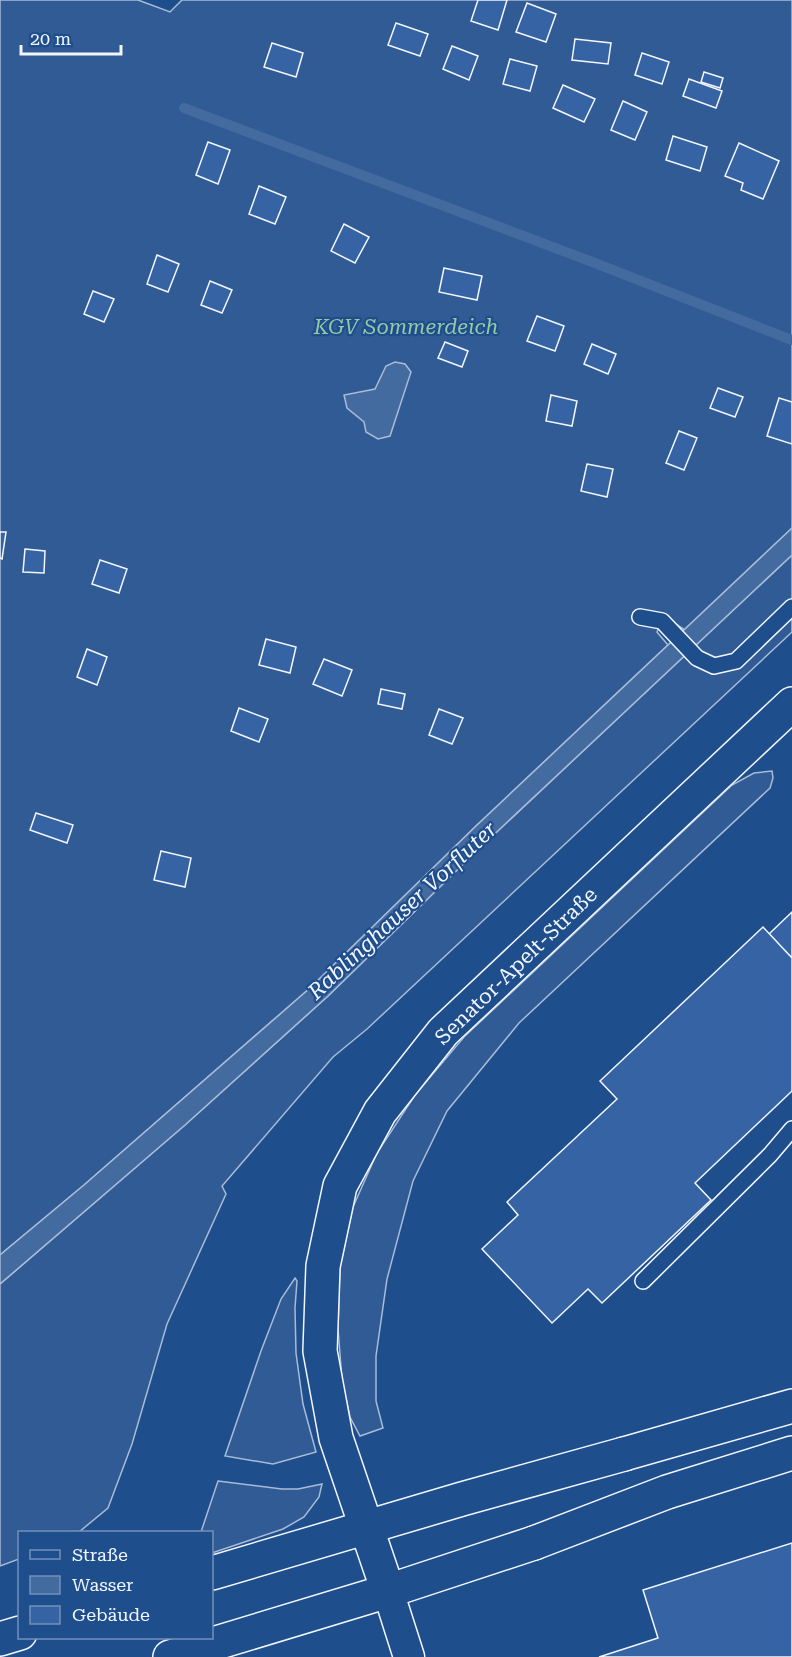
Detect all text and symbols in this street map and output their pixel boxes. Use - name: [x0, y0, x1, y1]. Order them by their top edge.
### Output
- scale bar: [21, 18, 122, 56]
- text: 20 m: [30, 28, 71, 49]
- park label: KGV Sommerdeich: [313, 315, 499, 339]
- water label: Rablinghauser Vorfluter: [302, 816, 502, 1005]
- street label: Senator-Apelt-Straße: [430, 882, 602, 1050]
- legend: [18, 1531, 213, 1639]
- text: Straße: [72, 1544, 128, 1565]
- text: Wasser: [72, 1574, 133, 1595]
- text: Gebäude: [72, 1604, 150, 1625]

